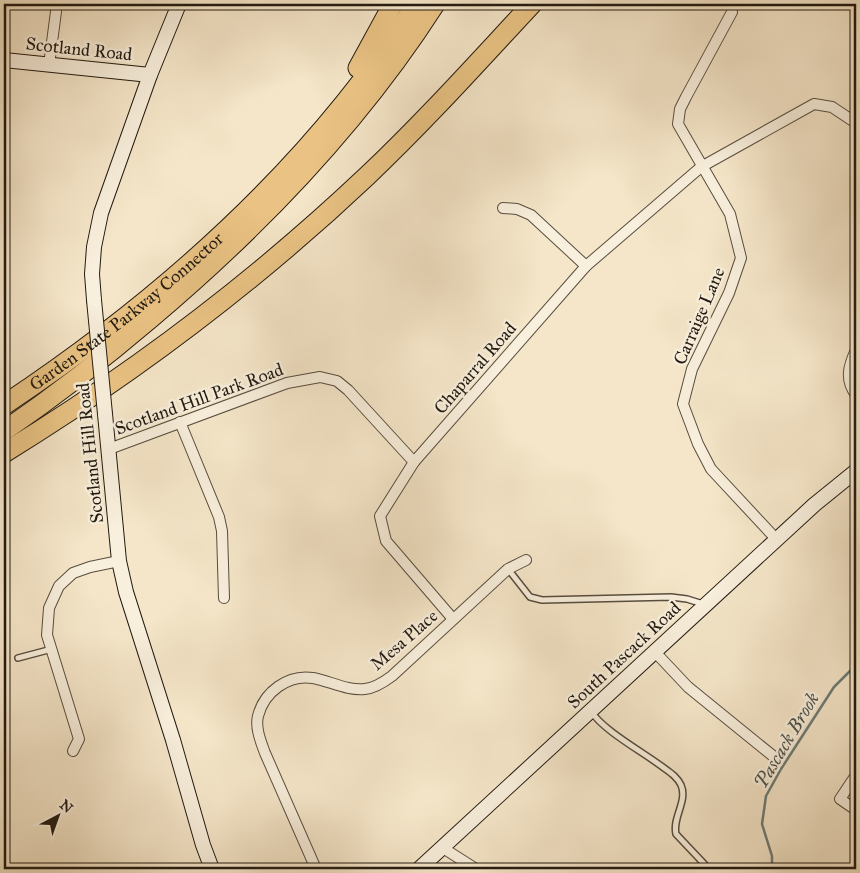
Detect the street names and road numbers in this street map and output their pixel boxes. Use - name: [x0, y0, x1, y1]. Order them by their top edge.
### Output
- street label: Scotland Road: [25, 32, 133, 66]
- street label: Garden State Parkway Connector: [25, 228, 228, 396]
- street label: Carraige Lane: [669, 264, 730, 368]
- street label: Chaparral Road: [429, 317, 521, 419]
- street label: Scotland Hill Park Road: [112, 358, 286, 440]
- street label: Scotland Hill Road: [72, 382, 108, 524]
- street label: South Pascack Road: [563, 597, 685, 713]
- street label: Mesa Place: [366, 605, 442, 675]

